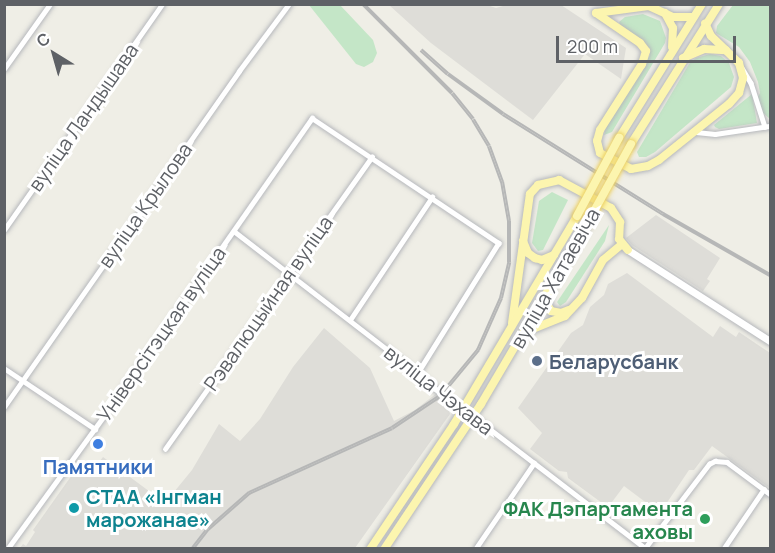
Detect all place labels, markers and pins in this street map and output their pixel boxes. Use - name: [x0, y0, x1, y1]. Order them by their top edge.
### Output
- place label: Беларусбанк: [549, 349, 678, 373]
- marker: Беларусбанк: [530, 354, 544, 368]
- marker: Памятники: [91, 437, 105, 451]
- place label: Памятники: [43, 454, 153, 478]
- place label: СТАА «Інгман марожанае»: [86, 484, 222, 531]
- place label: ФАК Дэпартамента аховы: [503, 496, 693, 543]
- marker: СТАА «Інгман марожанае»: [67, 501, 81, 515]
- marker: ФАК Дэпартамента аховы: [698, 512, 712, 526]

